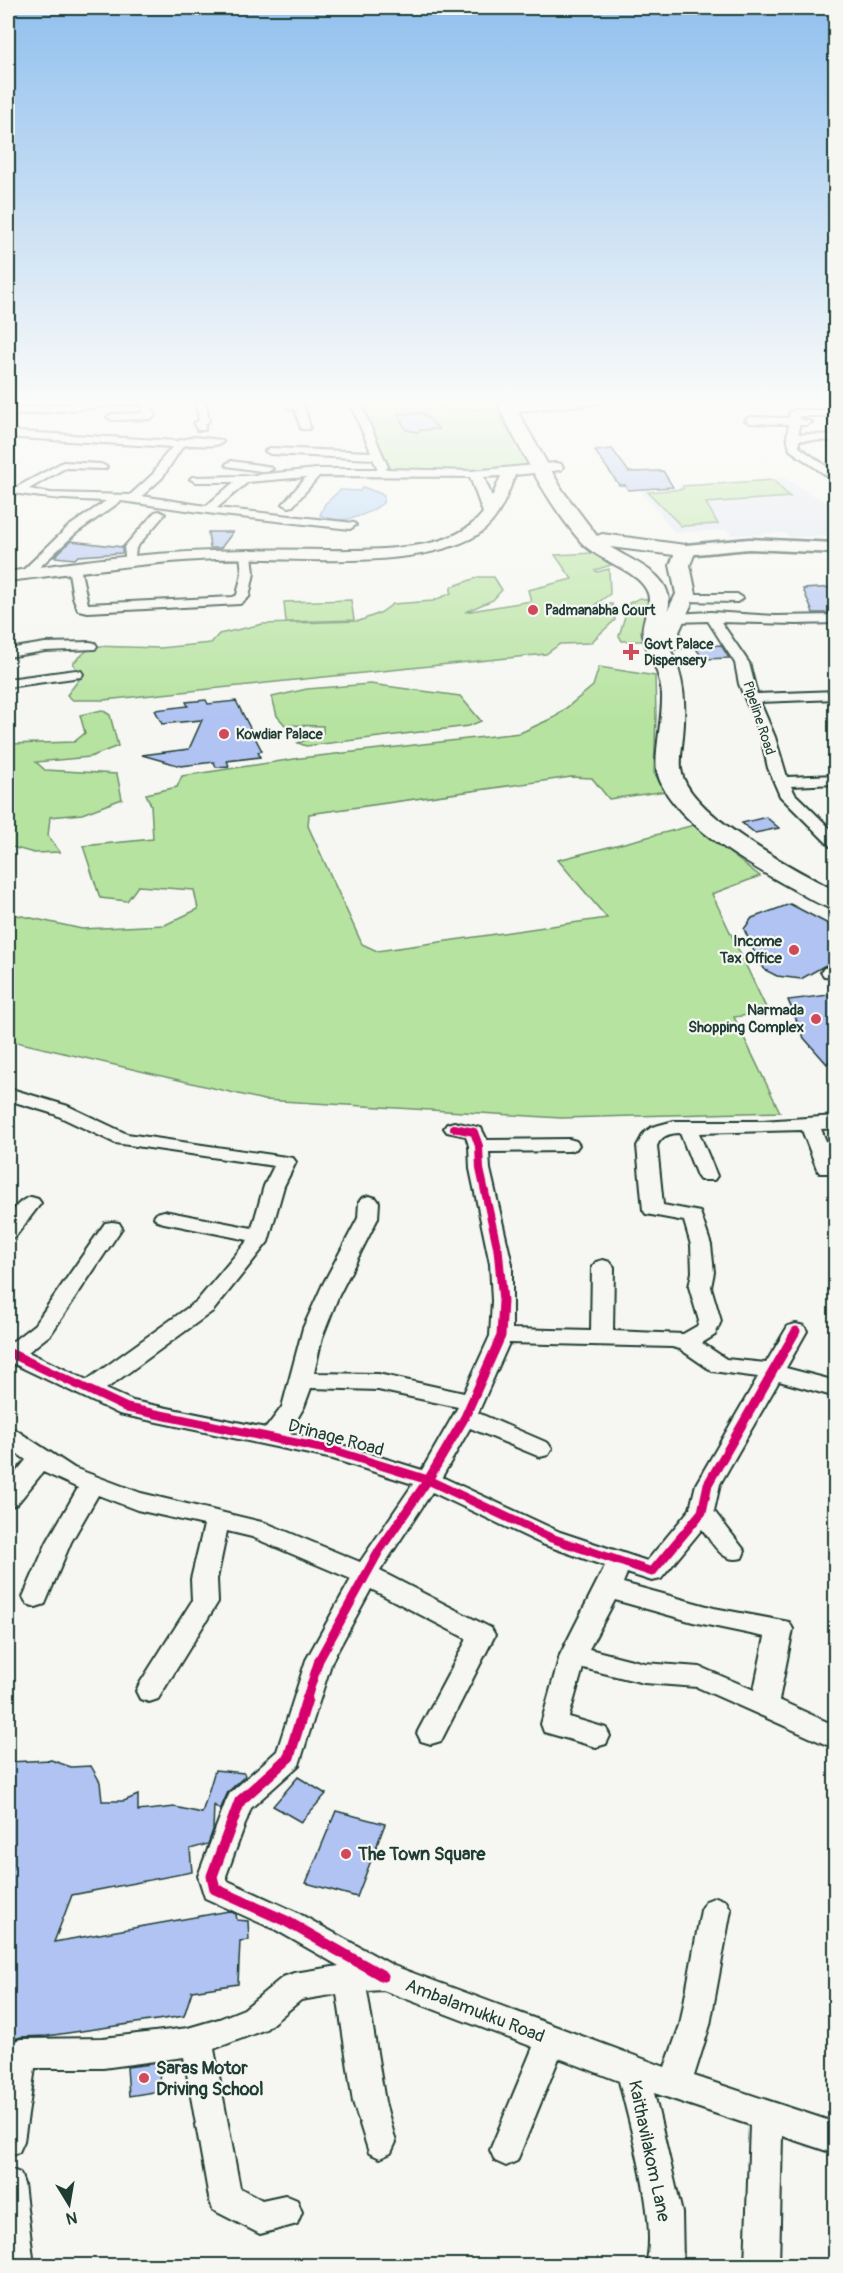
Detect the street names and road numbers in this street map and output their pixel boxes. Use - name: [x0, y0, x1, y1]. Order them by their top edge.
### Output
- street label: Pipeline Road: [739, 679, 779, 757]
- street label: Drinage Road: [285, 1414, 387, 1462]
- street label: Ambalamukku Road: [402, 1974, 548, 2048]
- street label: Kaithavilakom Lane: [623, 2078, 675, 2224]

